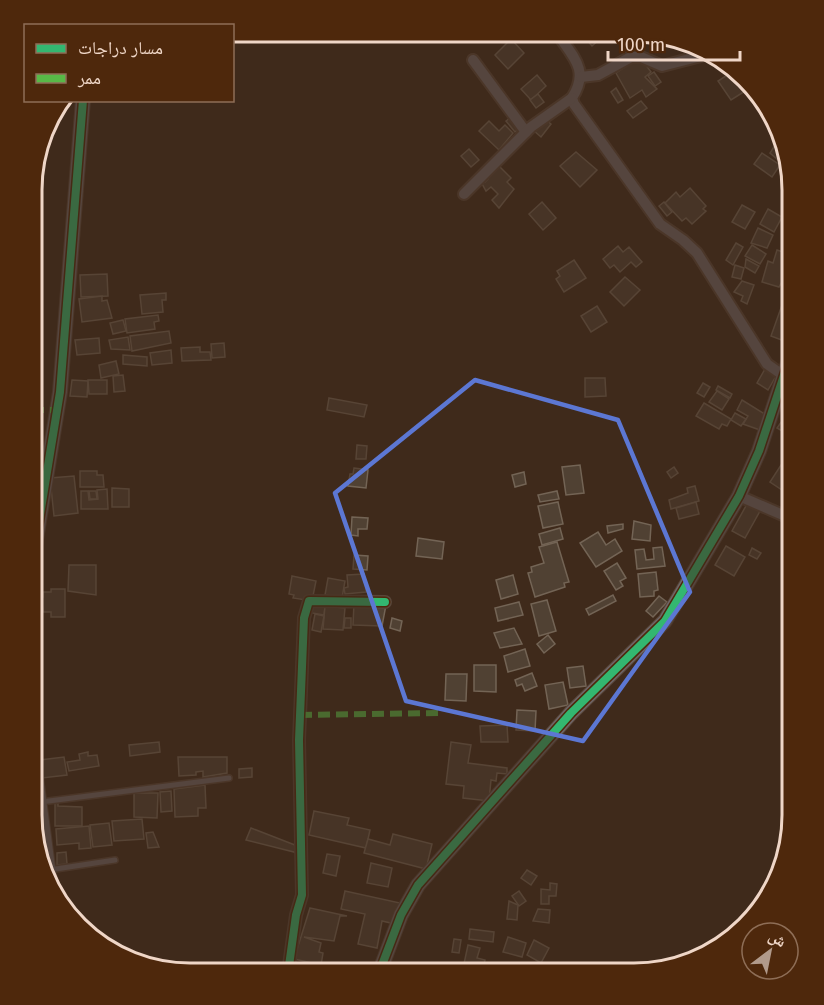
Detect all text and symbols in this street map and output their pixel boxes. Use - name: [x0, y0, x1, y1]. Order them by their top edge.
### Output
- legend: [24, 24, 234, 102]
- scale bar: [608, 24, 740, 62]
- text: 100 m: [617, 34, 665, 56]
- text: مسار دراجات: [78, 37, 163, 59]
- text: ممر: [77, 67, 101, 89]
- north arrow: [740, 921, 800, 981]
- text: ش: [765, 926, 790, 951]

